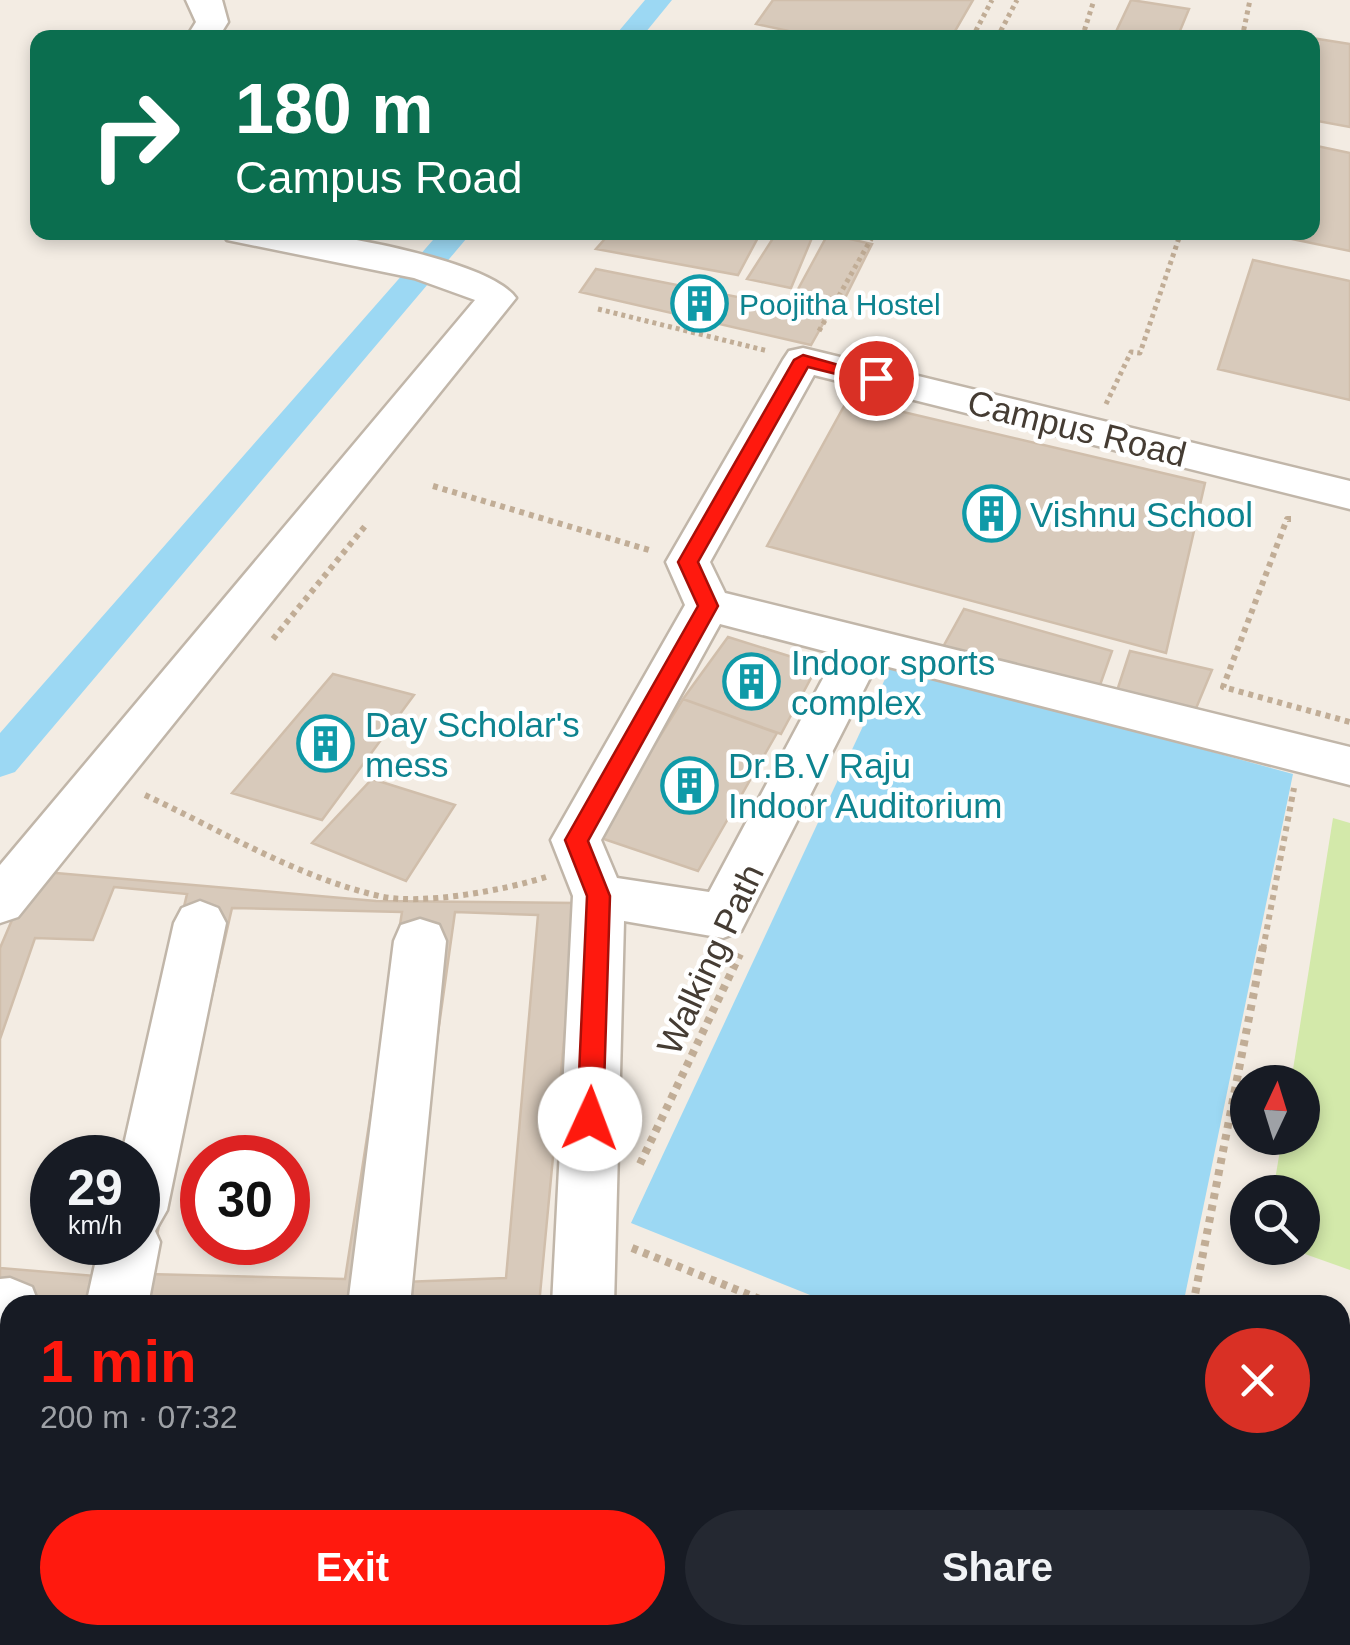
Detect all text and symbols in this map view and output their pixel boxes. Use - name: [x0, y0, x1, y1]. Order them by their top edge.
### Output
- icon: right: [70, 70, 200, 200]
- text: 180 m: [235, 70, 433, 148]
- text: Campus Road: [235, 152, 523, 203]
- building icon: Poojitha Hostel: [670, 274, 730, 334]
- place label: Poojitha Hostel: [739, 288, 941, 321]
- pin: [834, 336, 919, 421]
- icon: arrive: [849, 351, 904, 406]
- street label: Campus Road: [964, 382, 1190, 474]
- building icon: Vishnu School: [961, 484, 1021, 544]
- place label: Vishnu School: [1030, 495, 1253, 534]
- place label: Indoor sports complex: [791, 643, 995, 722]
- building icon: Indoor sports complex: [722, 652, 782, 712]
- place label: Day Scholar's mess: [365, 705, 580, 784]
- building icon: Day Scholar's mess: [296, 714, 356, 774]
- place label: Dr.B.V Raju Indoor Auditorium: [728, 746, 1002, 825]
- building icon: Dr.B.V Raju Indoor Auditorium: [659, 755, 719, 815]
- street label: Walking Path: [649, 858, 771, 1060]
- north arrow: [1230, 1065, 1320, 1155]
- map controls: [1230, 1065, 1320, 1265]
- position arrow: [538, 1067, 642, 1171]
- speed limit sign: 30: [180, 1135, 310, 1265]
- text: 29: [67, 1160, 123, 1216]
- button: search: [1230, 1175, 1320, 1265]
- text: km/h: [68, 1211, 122, 1239]
- text: 1 min: [40, 1328, 197, 1395]
- button: close: [1205, 1328, 1310, 1433]
- text: 200 m · 07:32: [40, 1399, 237, 1435]
- button: Exit: [40, 1510, 665, 1625]
- button: Share: [685, 1510, 1310, 1625]

